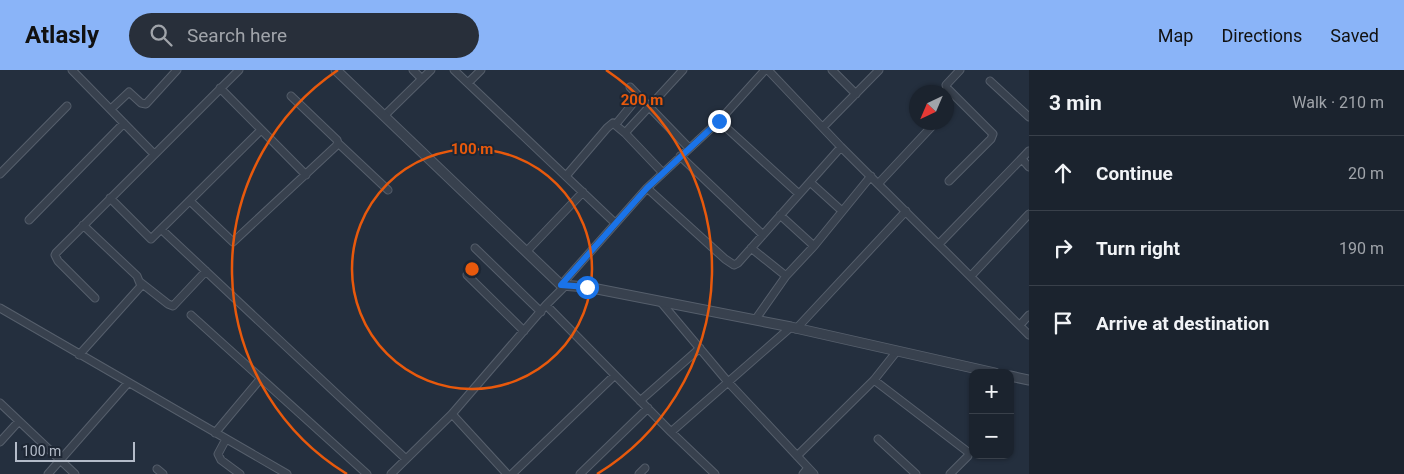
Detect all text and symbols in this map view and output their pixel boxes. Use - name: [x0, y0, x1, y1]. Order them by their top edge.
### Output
- search box: [129, 13, 479, 58]
- text: Atlasly: [25, 21, 99, 49]
- icon: search: [147, 21, 175, 49]
- text: Search here: [187, 24, 287, 47]
- text: Map: [1158, 25, 1193, 46]
- text: Directions: [1221, 25, 1302, 46]
- text: Saved: [1330, 25, 1379, 46]
- north arrow: [909, 85, 954, 130]
- text: 200 m: [621, 91, 663, 109]
- text: 3 min: [1049, 91, 1102, 115]
- text: Walk · 210 m: [1292, 93, 1384, 112]
- route end: [708, 110, 731, 133]
- text: 100 m: [451, 140, 493, 158]
- icon: ahead: [1049, 159, 1077, 187]
- text: Continue: [1096, 162, 1173, 185]
- text: 20 m: [1348, 164, 1384, 183]
- icon: right: [1049, 234, 1077, 262]
- text: Turn right: [1096, 237, 1180, 260]
- text: 190 m: [1339, 239, 1384, 258]
- centre of rings: [463, 260, 481, 278]
- route start: [576, 276, 599, 299]
- icon: arrive: [1049, 309, 1077, 337]
- text: Arrive at destination: [1096, 312, 1269, 335]
- map controls: [969, 369, 1014, 459]
- button: +: [969, 369, 1014, 414]
- button: −: [969, 414, 1014, 459]
- scale bar: [15, 439, 135, 462]
- text: 100 m: [22, 443, 61, 459]

